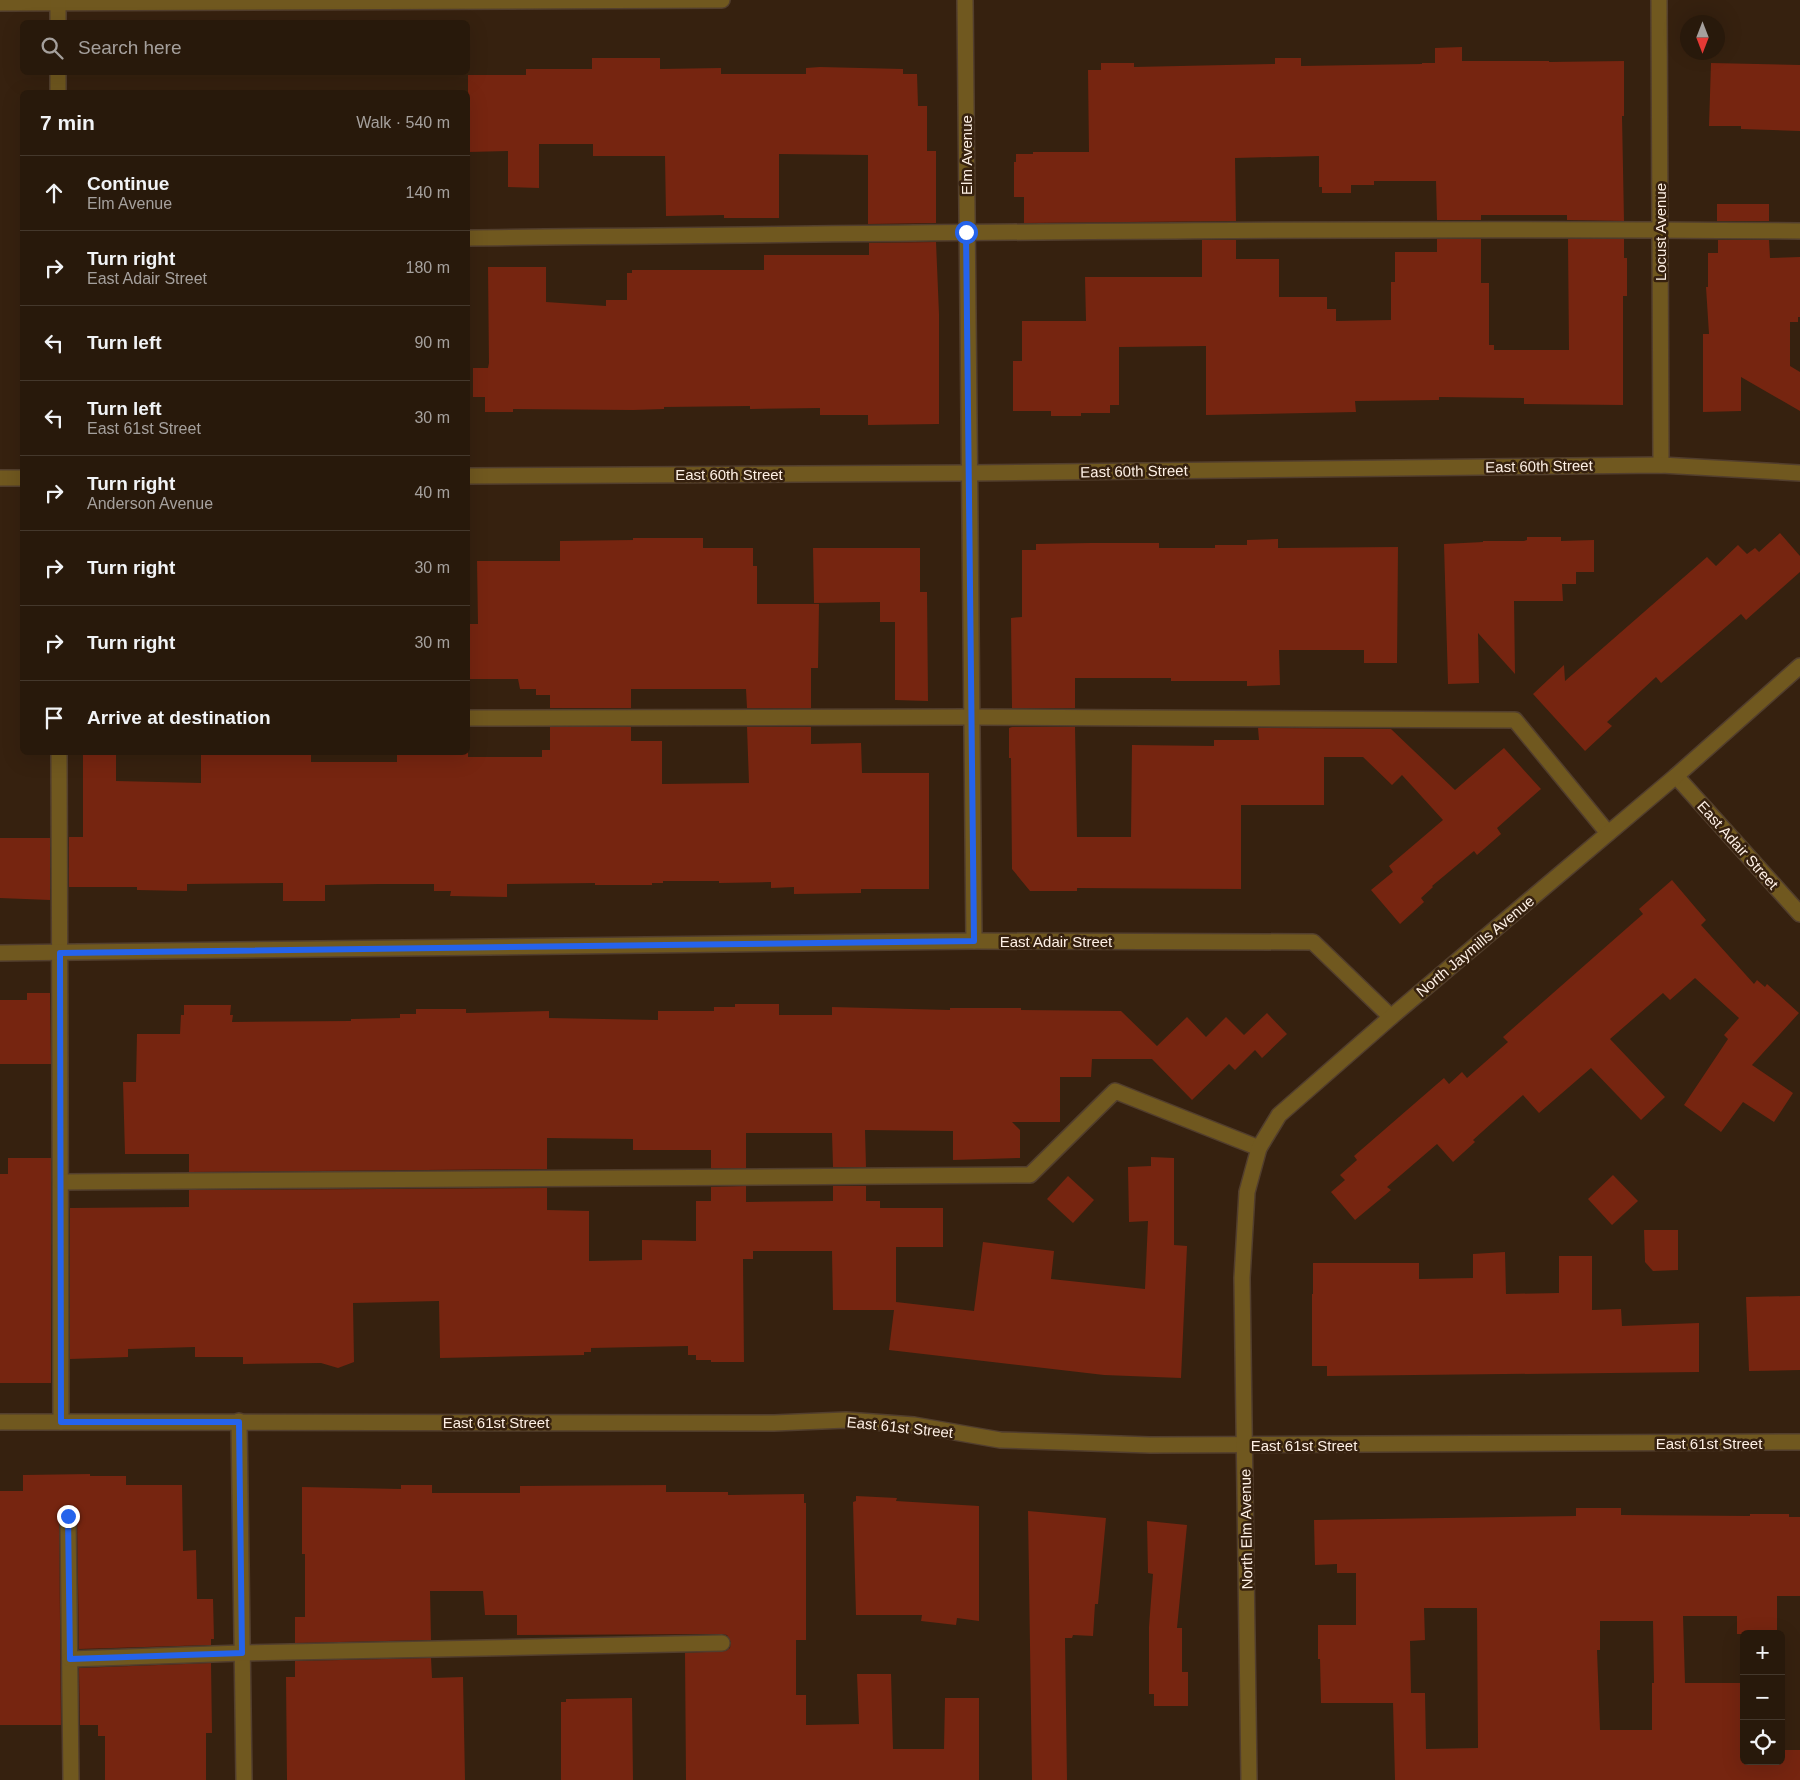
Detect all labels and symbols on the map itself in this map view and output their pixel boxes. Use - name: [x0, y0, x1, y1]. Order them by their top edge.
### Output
- north arrow: [1680, 15, 1725, 60]
- street label: Elm Avenue: [958, 115, 975, 195]
- street label: Locust Avenue: [1652, 183, 1669, 281]
- route start: [955, 221, 978, 244]
- street label: East 60th Street: [1485, 457, 1594, 475]
- street label: East 60th Street: [1080, 462, 1189, 480]
- street label: East 60th Street: [675, 466, 784, 483]
- street label: East Adair Street: [1694, 797, 1783, 893]
- street label: North Jaymills Avenue: [1413, 892, 1537, 1000]
- street label: East Adair Street: [1000, 933, 1113, 950]
- street label: East 61st Street: [846, 1413, 955, 1441]
- street label: East 61st Street: [443, 1414, 550, 1431]
- street label: East 61st Street: [1656, 1435, 1763, 1452]
- street label: East 61st Street: [1251, 1437, 1358, 1454]
- street label: North Elm Avenue: [1236, 1469, 1256, 1589]
- route end: [57, 1505, 80, 1528]

